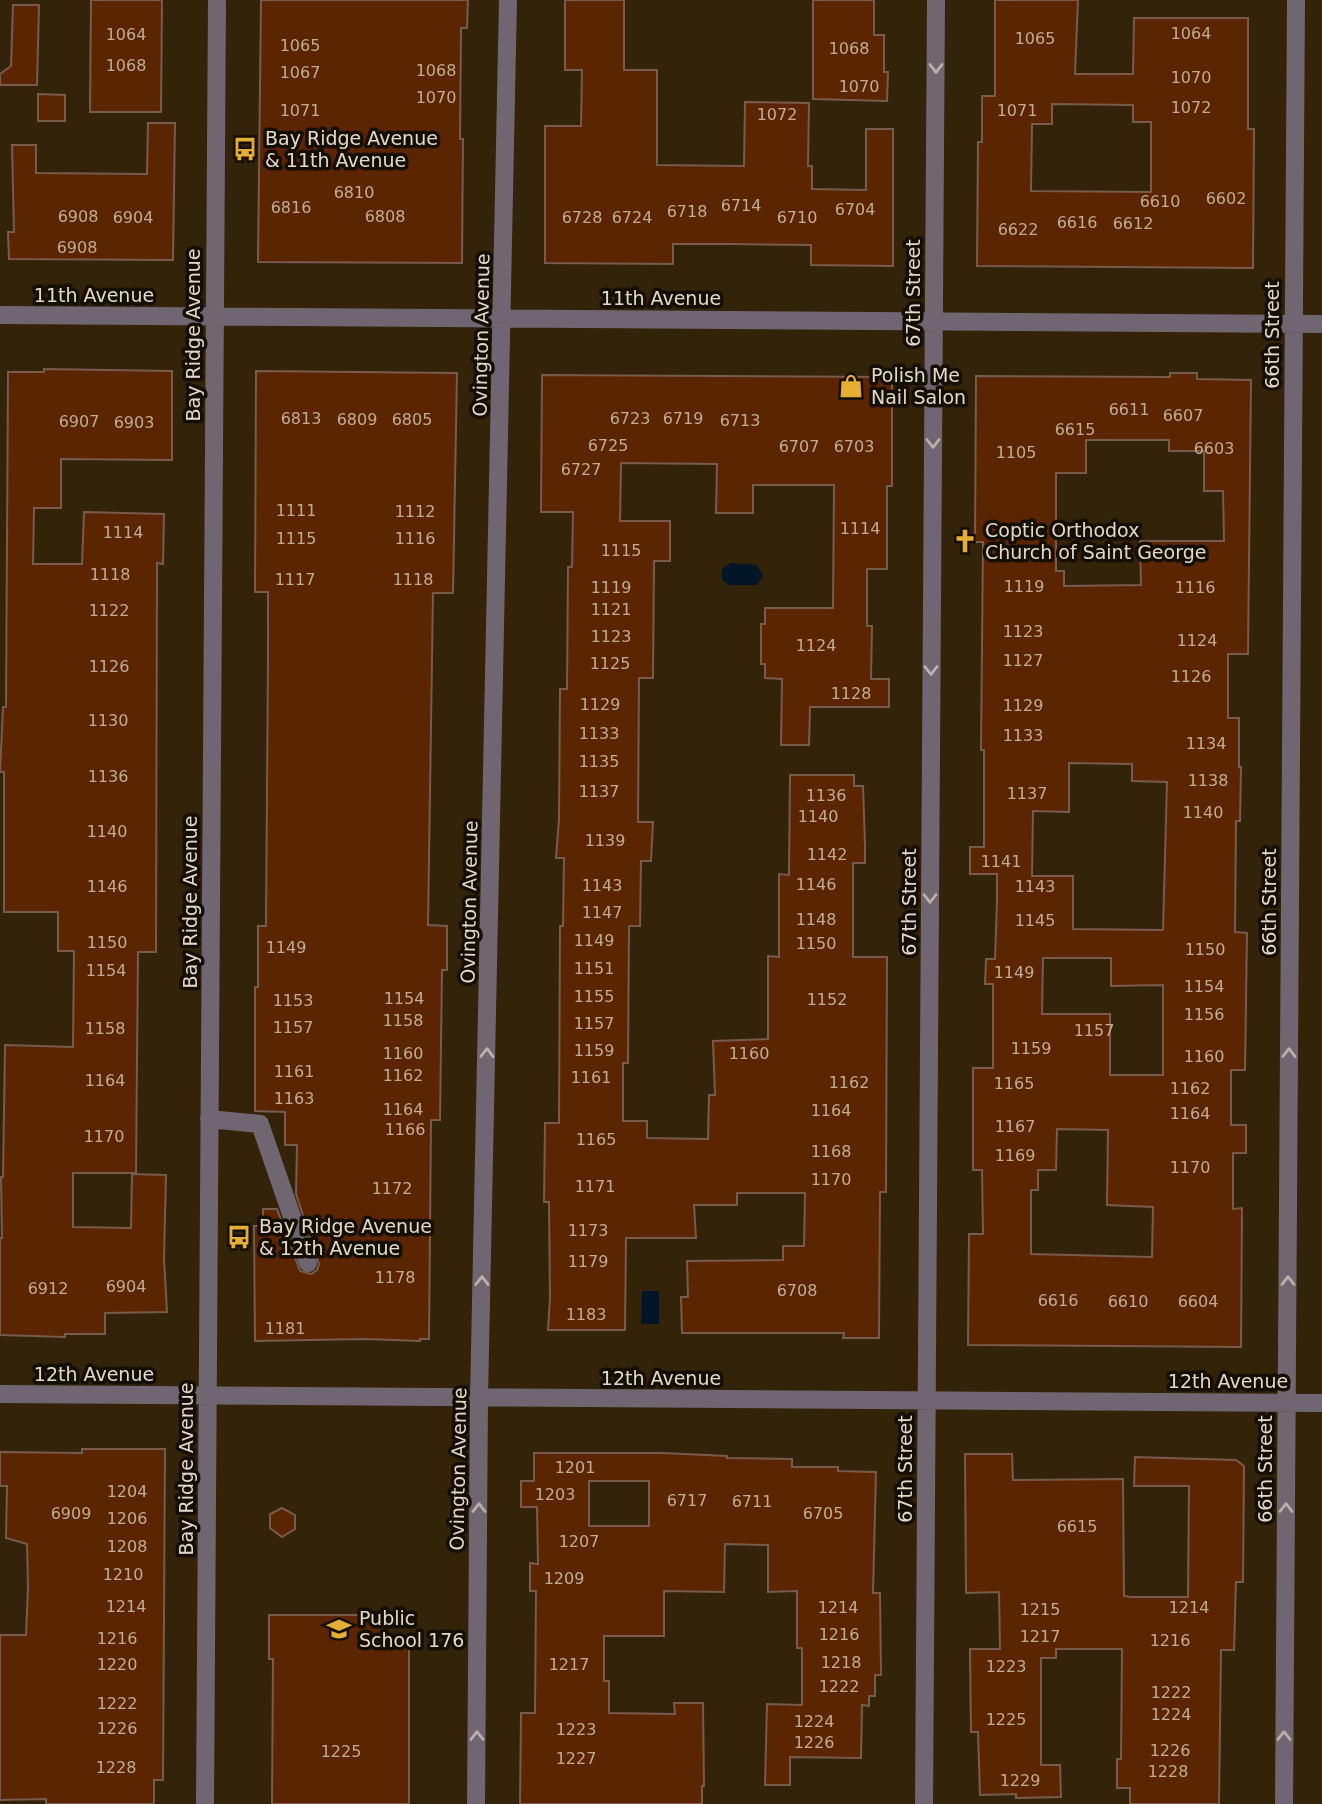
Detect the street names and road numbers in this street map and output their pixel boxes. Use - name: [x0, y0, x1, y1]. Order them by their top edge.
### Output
- street label: 67th Street: [902, 239, 924, 347]
- street label: Bay Ridge Avenue: [182, 249, 204, 421]
- street label: Ovington Avenue: [469, 253, 493, 417]
- street label: 66th Street: [1261, 281, 1283, 389]
- street label: 11th Avenue: [34, 284, 154, 306]
- street label: 11th Avenue: [601, 287, 721, 309]
- street label: Bay Ridge Avenue: [179, 816, 201, 988]
- street label: Ovington Avenue: [457, 820, 481, 984]
- street label: 67th Street: [898, 848, 920, 956]
- street label: 66th Street: [1258, 848, 1280, 956]
- street label: 12th Avenue: [34, 1363, 154, 1385]
- street label: 12th Avenue: [601, 1367, 721, 1389]
- street label: 12th Avenue: [1168, 1370, 1288, 1392]
- street label: Bay Ridge Avenue: [175, 1383, 197, 1555]
- street label: Ovington Avenue: [446, 1387, 470, 1551]
- street label: 67th Street: [894, 1415, 916, 1523]
- street label: 66th Street: [1254, 1415, 1276, 1523]

